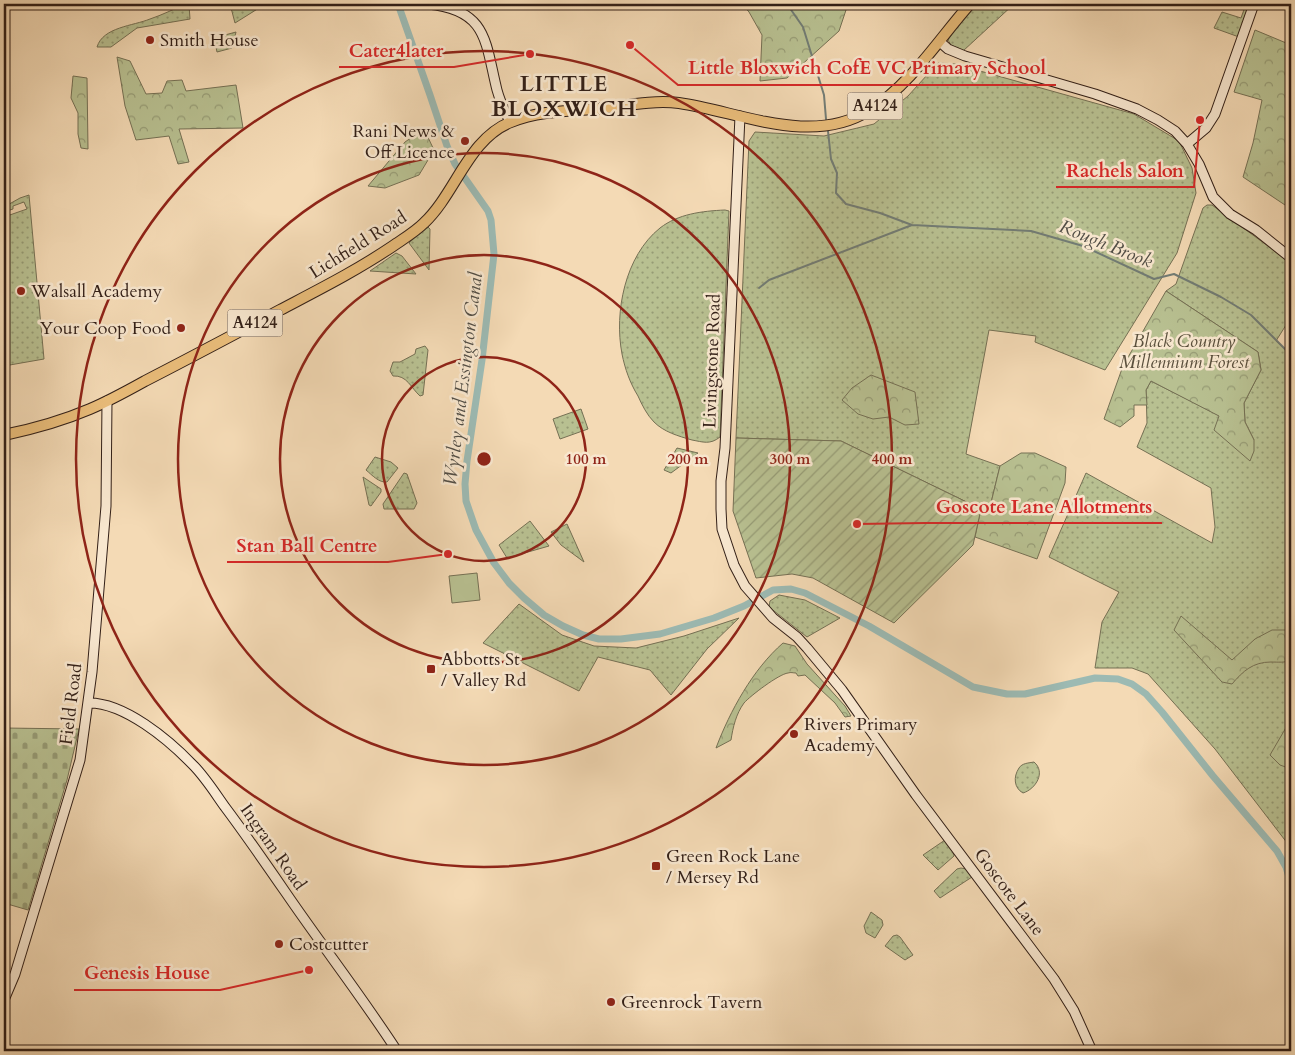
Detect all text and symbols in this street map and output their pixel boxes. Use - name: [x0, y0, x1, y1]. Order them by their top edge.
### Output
- place label: Smith House: [160, 28, 259, 53]
- callout: Cater4later: [339, 33, 454, 67]
- marker: Smith House: [144, 34, 156, 46]
- text: Cater4later: [349, 38, 444, 64]
- callout: Little Bloxwich CofE VC Primary School: [678, 51, 1056, 85]
- text: Little Bloxwich CofE VC Primary School: [688, 55, 1046, 81]
- district label: LITTLE BLOXWICH: [491, 69, 637, 124]
- road number: A4124: [848, 92, 902, 120]
- place label: Rani News & Off Licence: [352, 119, 456, 165]
- marker: Rani News & Off Licence: [459, 135, 471, 147]
- callout: Rachels Salon: [1056, 153, 1194, 187]
- text: Rachels Salon: [1066, 158, 1185, 184]
- street label: Lichfield Road: [304, 205, 412, 285]
- water label: Rough Brook: [1055, 213, 1157, 275]
- water label: Wyrley and Essington Canal: [437, 270, 489, 487]
- place label: Walsall Academy: [30, 279, 163, 304]
- marker: Walsall Academy: [15, 285, 27, 297]
- street label: Livingstone Road: [697, 293, 727, 429]
- road number: A4124: [228, 309, 282, 336]
- place label: Your Coop Food: [40, 316, 171, 341]
- marker: Your Coop Food: [175, 322, 187, 334]
- park label: Black Country Millennium Forest: [1119, 329, 1250, 375]
- text: 100 m: [566, 449, 607, 469]
- text: 200 m: [668, 449, 709, 469]
- text: 300 m: [770, 449, 811, 469]
- text: 400 m: [872, 449, 913, 469]
- centre of rings: [475, 450, 493, 468]
- callout: Goscote Lane Allotments: [925, 489, 1162, 523]
- text: Goscote Lane Allotments: [936, 494, 1152, 520]
- callout: Stan Ball Centre: [227, 528, 388, 562]
- text: Stan Ball Centre: [237, 533, 377, 559]
- place label: Abbotts St / Valley Rd: [441, 647, 527, 693]
- street label: Field Road: [54, 661, 88, 746]
- marker: Abbotts St / Valley Rd: [425, 663, 437, 675]
- place label: Rivers Primary Academy: [804, 712, 918, 758]
- marker: Rivers Primary Academy: [788, 728, 800, 740]
- street label: Ingram Road: [234, 799, 312, 896]
- street label: Goscote Lane: [968, 843, 1050, 941]
- place label: Green Rock Lane / Mersey Rd: [666, 844, 800, 890]
- marker: Green Rock Lane / Mersey Rd: [650, 860, 662, 872]
- place label: Costcutter: [289, 932, 369, 957]
- marker: Costcutter: [273, 938, 285, 950]
- callout: Genesis House: [74, 956, 220, 990]
- text: Genesis House: [84, 960, 210, 986]
- place label: Greenrock Tavern: [621, 990, 763, 1015]
- marker: Greenrock Tavern: [605, 996, 617, 1008]

